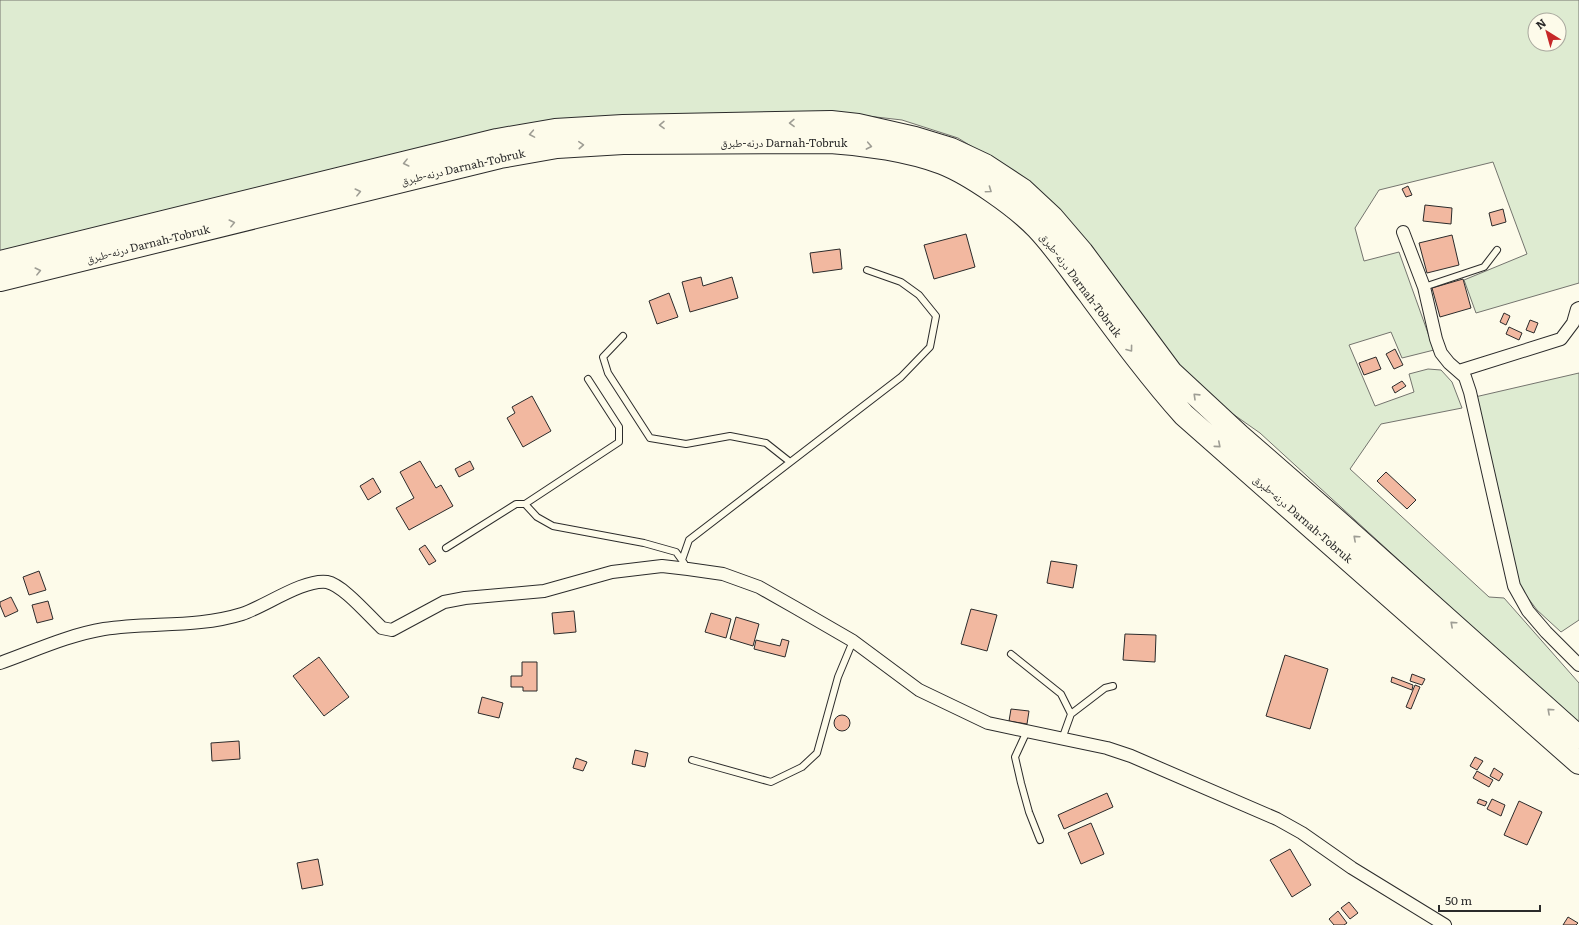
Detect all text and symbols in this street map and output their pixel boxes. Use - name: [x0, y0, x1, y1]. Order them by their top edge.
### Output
- north arrow: [1527, 12, 1567, 52]
- text: N: [1532, 14, 1549, 32]
- one-way arrow: [789, 118, 795, 127]
- one-way arrow: [659, 121, 665, 129]
- one-way arrow: [529, 129, 536, 138]
- street label: درنه-طبرق Darnah-Tobruk: [721, 134, 848, 150]
- one-way arrow: [578, 141, 584, 150]
- one-way arrow: [866, 141, 872, 149]
- street label: درنه-طبرق Darnah-Tobruk: [399, 144, 527, 188]
- one-way arrow: [403, 158, 409, 166]
- one-way arrow: [985, 185, 992, 192]
- one-way arrow: [354, 188, 361, 197]
- one-way arrow: [228, 219, 235, 228]
- street label: درنه-طبرق Darnah-Tobruk: [84, 220, 212, 266]
- street label: درنه-طبرق Darnah-Tobruk: [1037, 229, 1127, 340]
- one-way arrow: [34, 267, 41, 276]
- one-way arrow: [1125, 345, 1132, 352]
- one-way arrow: [1193, 393, 1201, 401]
- one-way arrow: [1213, 440, 1220, 447]
- street label: درنه-طبرق Darnah-Tobruk: [1251, 471, 1357, 566]
- one-way arrow: [1354, 535, 1361, 542]
- one-way arrow: [1450, 622, 1458, 629]
- one-way arrow: [1547, 708, 1555, 716]
- scale bar: [1439, 887, 1540, 913]
- text: 50 m: [1445, 891, 1472, 909]

